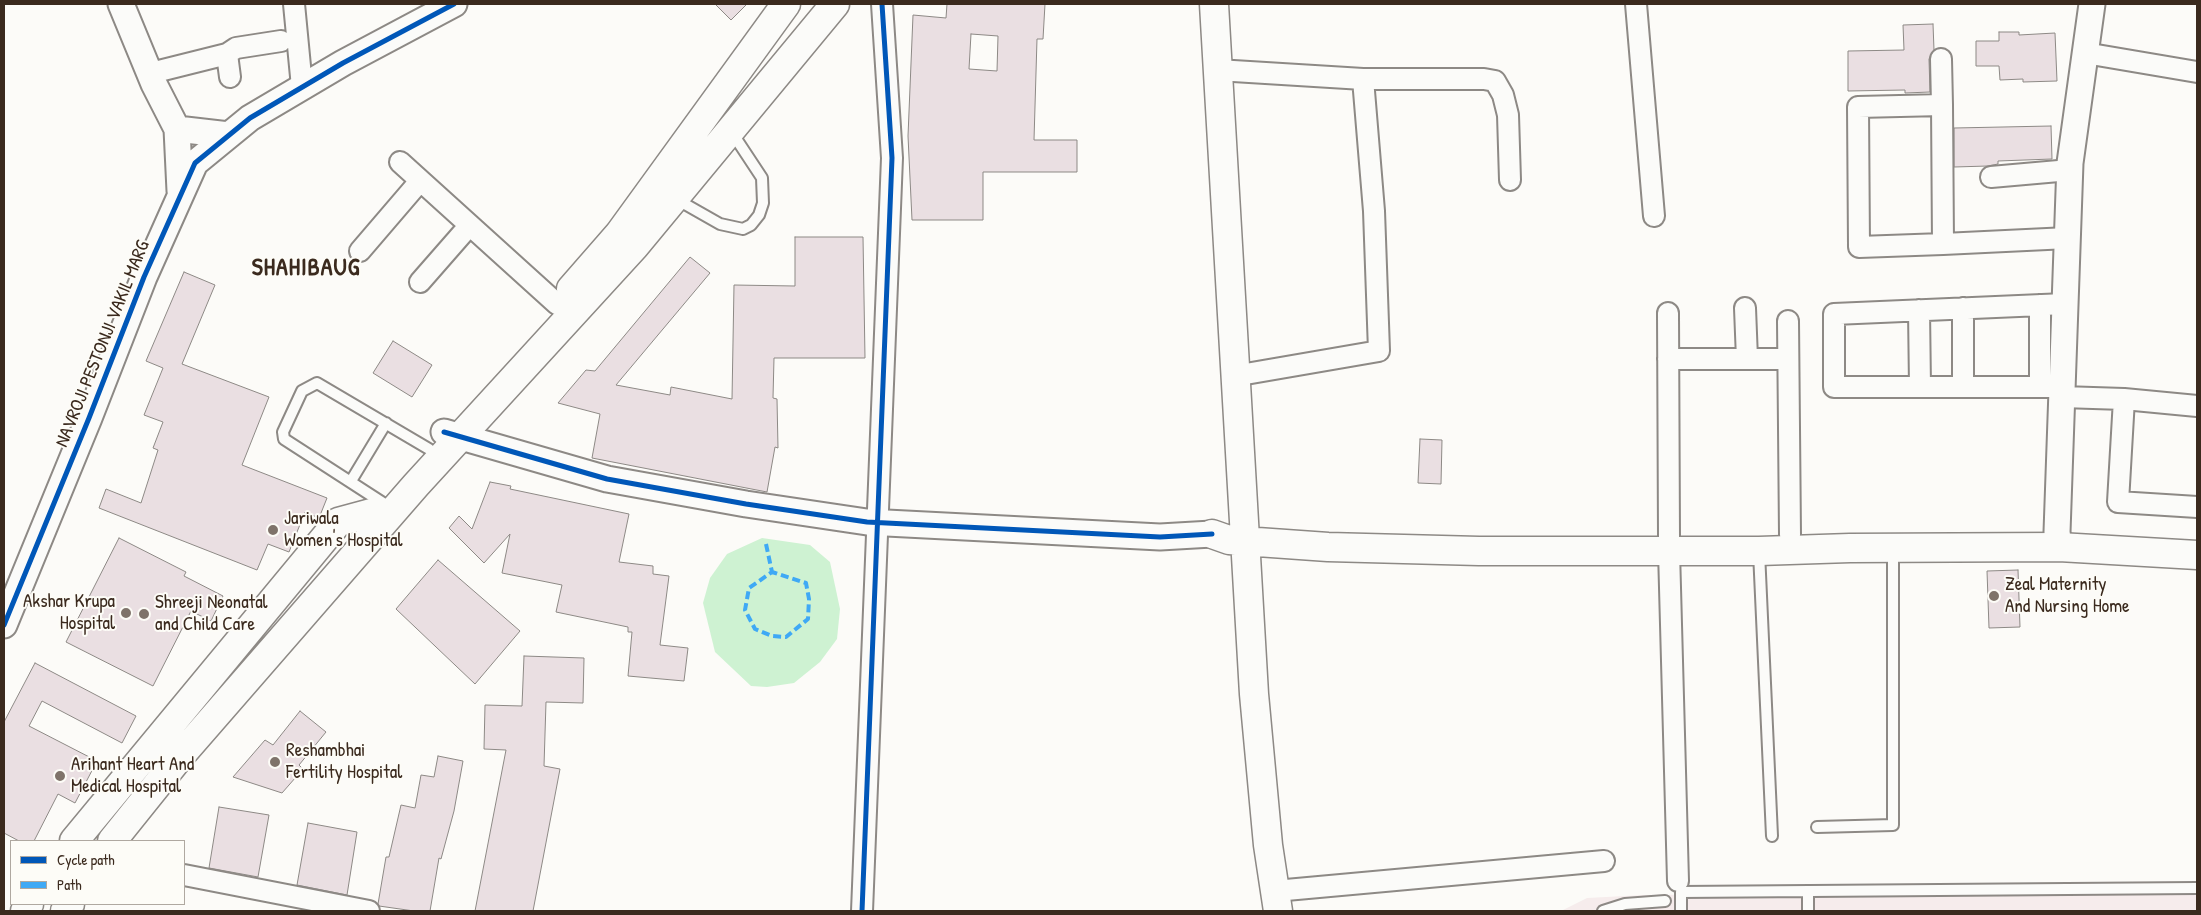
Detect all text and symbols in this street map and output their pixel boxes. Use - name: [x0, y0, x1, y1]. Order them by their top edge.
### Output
- street label: NAVROJI PESTONJI VAKIL MARG: [51, 237, 155, 451]
- district label: SHAHIBAUG: [251, 255, 361, 283]
- place label: Jariwala Women's Hospital: [284, 508, 403, 552]
- marker: Jariwala Women's Hospital: [266, 523, 280, 537]
- place label: Zeal Maternity And Nursing Home: [2005, 574, 2130, 618]
- marker: Zeal Maternity And Nursing Home: [1987, 589, 2001, 603]
- place label: Akshar Krupa Hospital: [23, 591, 115, 635]
- place label: Shreeji Neonatal and Child Care: [155, 592, 268, 636]
- marker: Akshar Krupa Hospital: [119, 606, 133, 620]
- marker: Shreeji Neonatal and Child Care: [137, 607, 151, 621]
- place label: Reshambhai Fertility Hospital: [286, 740, 402, 784]
- place label: Arihant Heart And Medical Hospital: [71, 754, 194, 798]
- marker: Reshambhai Fertility Hospital: [268, 755, 282, 769]
- marker: Arihant Heart And Medical Hospital: [53, 769, 67, 783]
- legend: [10, 840, 185, 905]
- text: Cycle path: [57, 849, 115, 870]
- text: Path: [57, 874, 82, 895]

